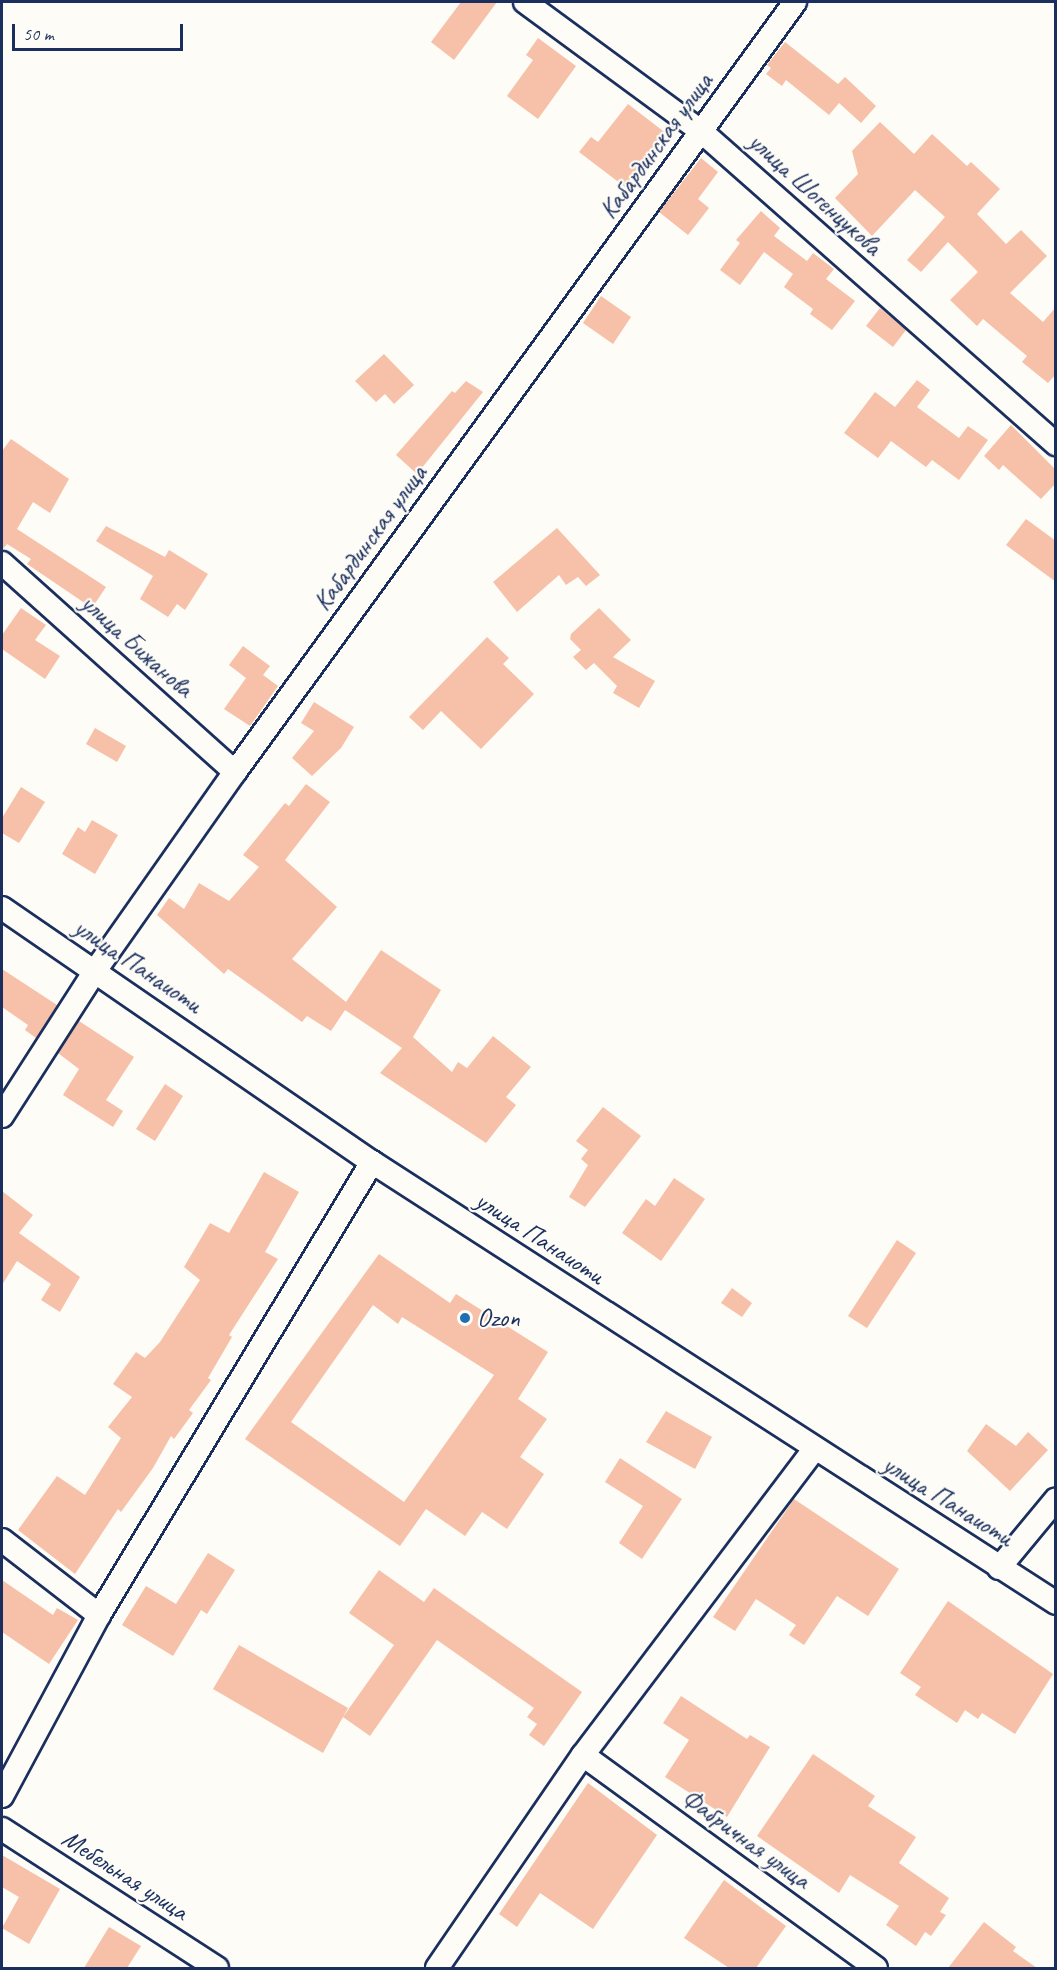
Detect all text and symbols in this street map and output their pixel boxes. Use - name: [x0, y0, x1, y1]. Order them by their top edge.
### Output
- scale bar: [15, 12, 186, 50]
- text: 50 m: [23, 23, 54, 45]
- street label: Кабардинская улица: [592, 66, 720, 226]
- street label: улица Шогенцукова: [742, 126, 888, 262]
- street label: Кабардинская улица: [306, 458, 434, 618]
- street label: улица Бижанова: [74, 587, 200, 705]
- street label: улица Панаиоти: [67, 911, 209, 1021]
- street label: улица Панаиоти: [468, 1184, 612, 1292]
- place label: Ozon: [477, 1302, 520, 1334]
- marker: Ozon: [458, 1311, 472, 1325]
- street label: улица Панаиоти: [876, 1448, 1020, 1554]
- street label: Фабричная улица: [675, 1781, 817, 1897]
- street label: Мебельная улица: [55, 1822, 195, 1928]

